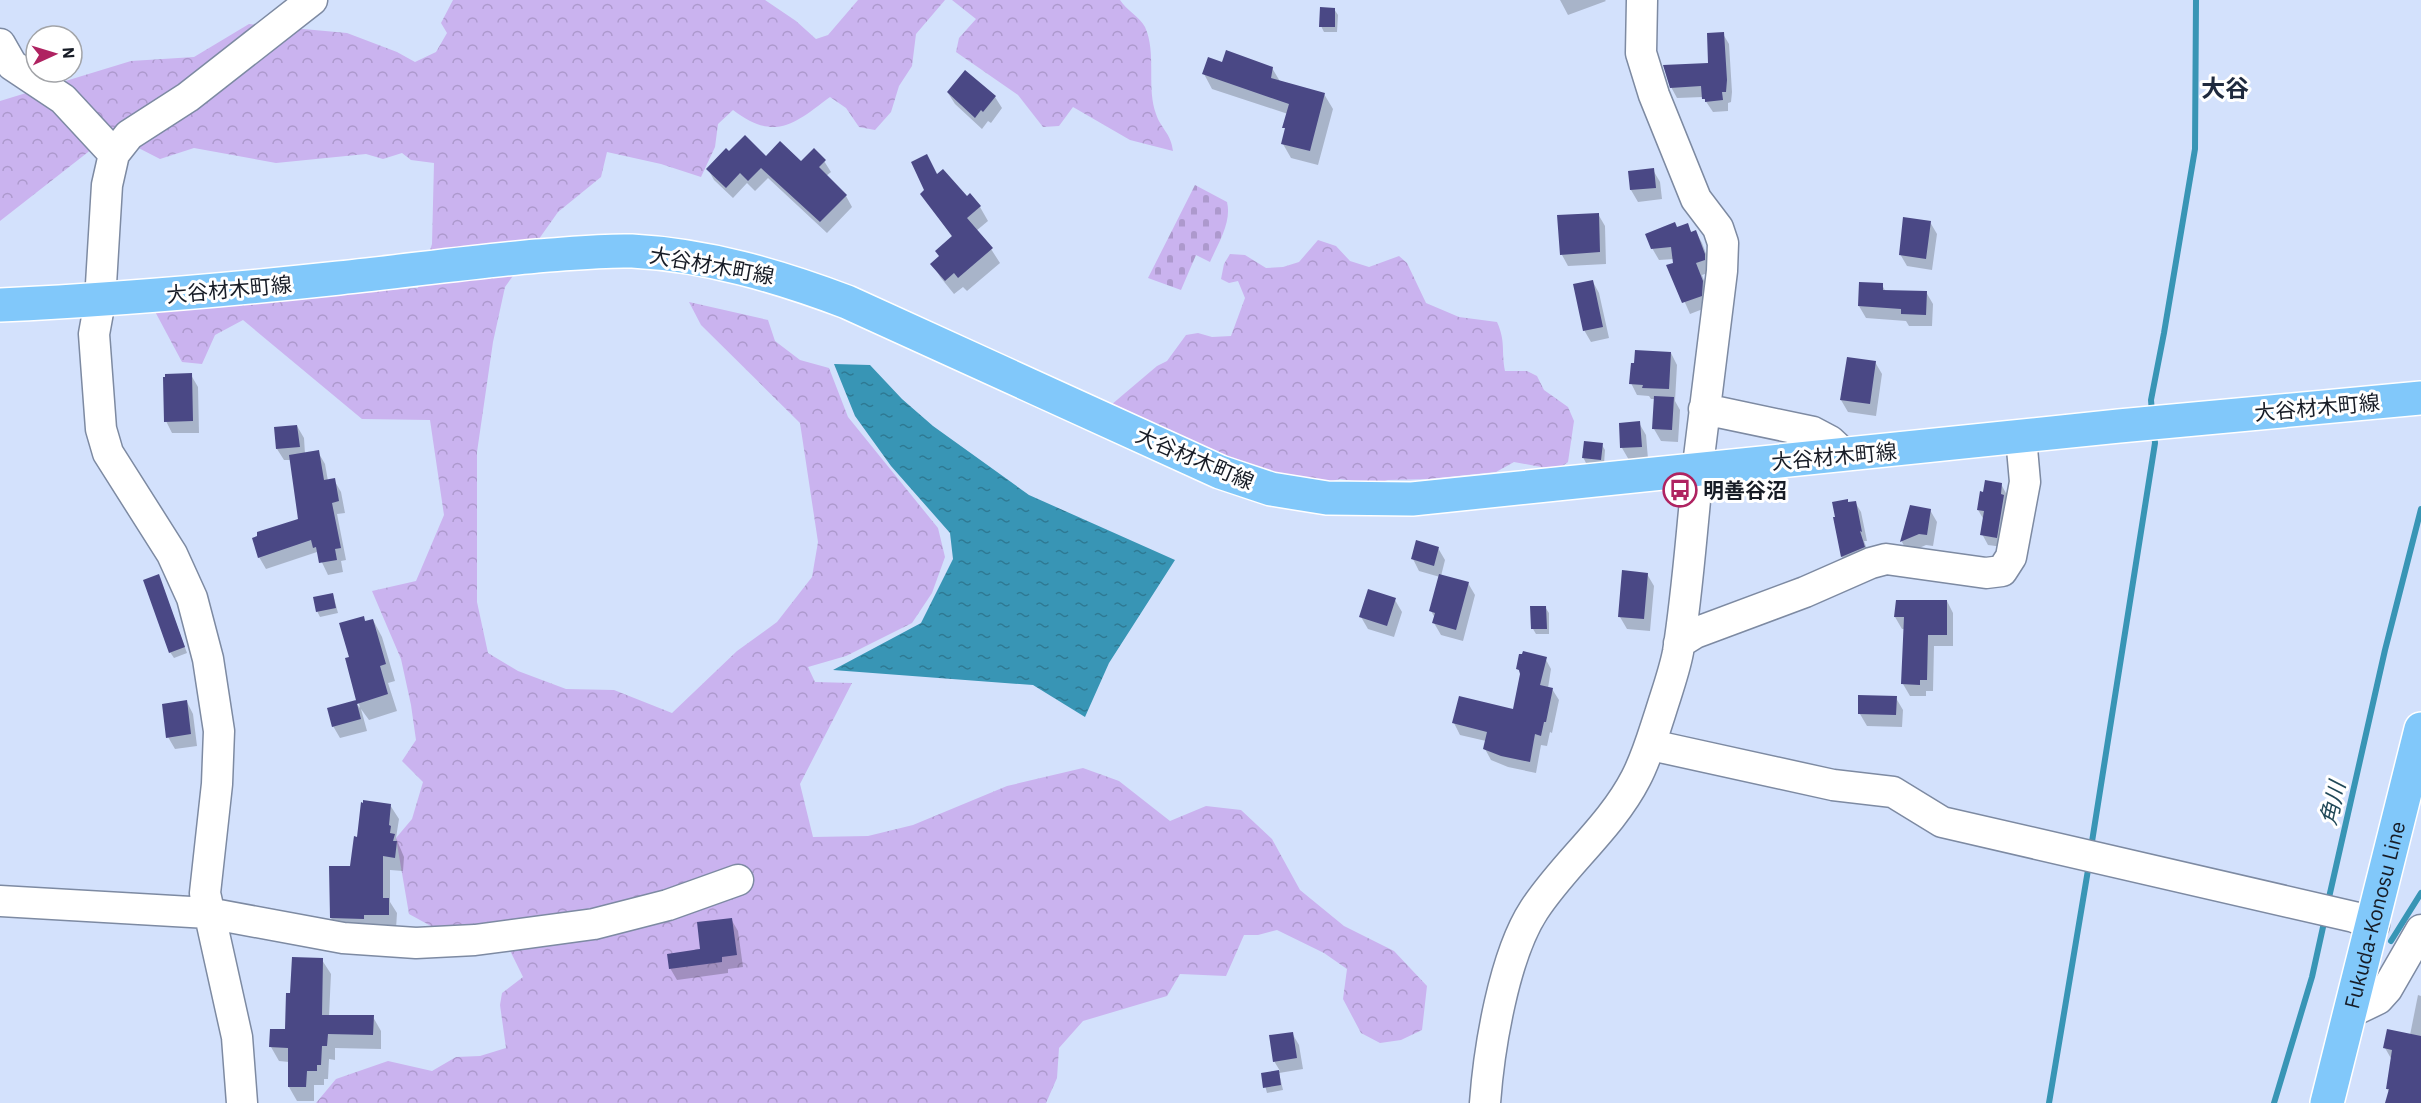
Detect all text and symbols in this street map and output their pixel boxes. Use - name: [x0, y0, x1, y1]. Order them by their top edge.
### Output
- north arrow: [24, 24, 84, 84]
- text: N: [59, 46, 79, 59]
- district label: 大谷: [2201, 72, 2249, 104]
- street label: 大谷材木町線: [648, 240, 776, 290]
- street label: 大谷材木町線: [165, 270, 293, 308]
- street label: 大谷材木町線: [2253, 388, 2381, 426]
- street label: 大谷材木町線: [1132, 420, 1258, 496]
- street label: 大谷材木町線: [1770, 437, 1898, 475]
- bus stop icon: 明善谷沼: [1662, 472, 1698, 508]
- place label: 明善谷沼: [1703, 476, 1787, 504]
- water label: 角川: [2313, 776, 2352, 828]
- street label: Fukuda-Konosu Line: [2337, 818, 2411, 1012]

